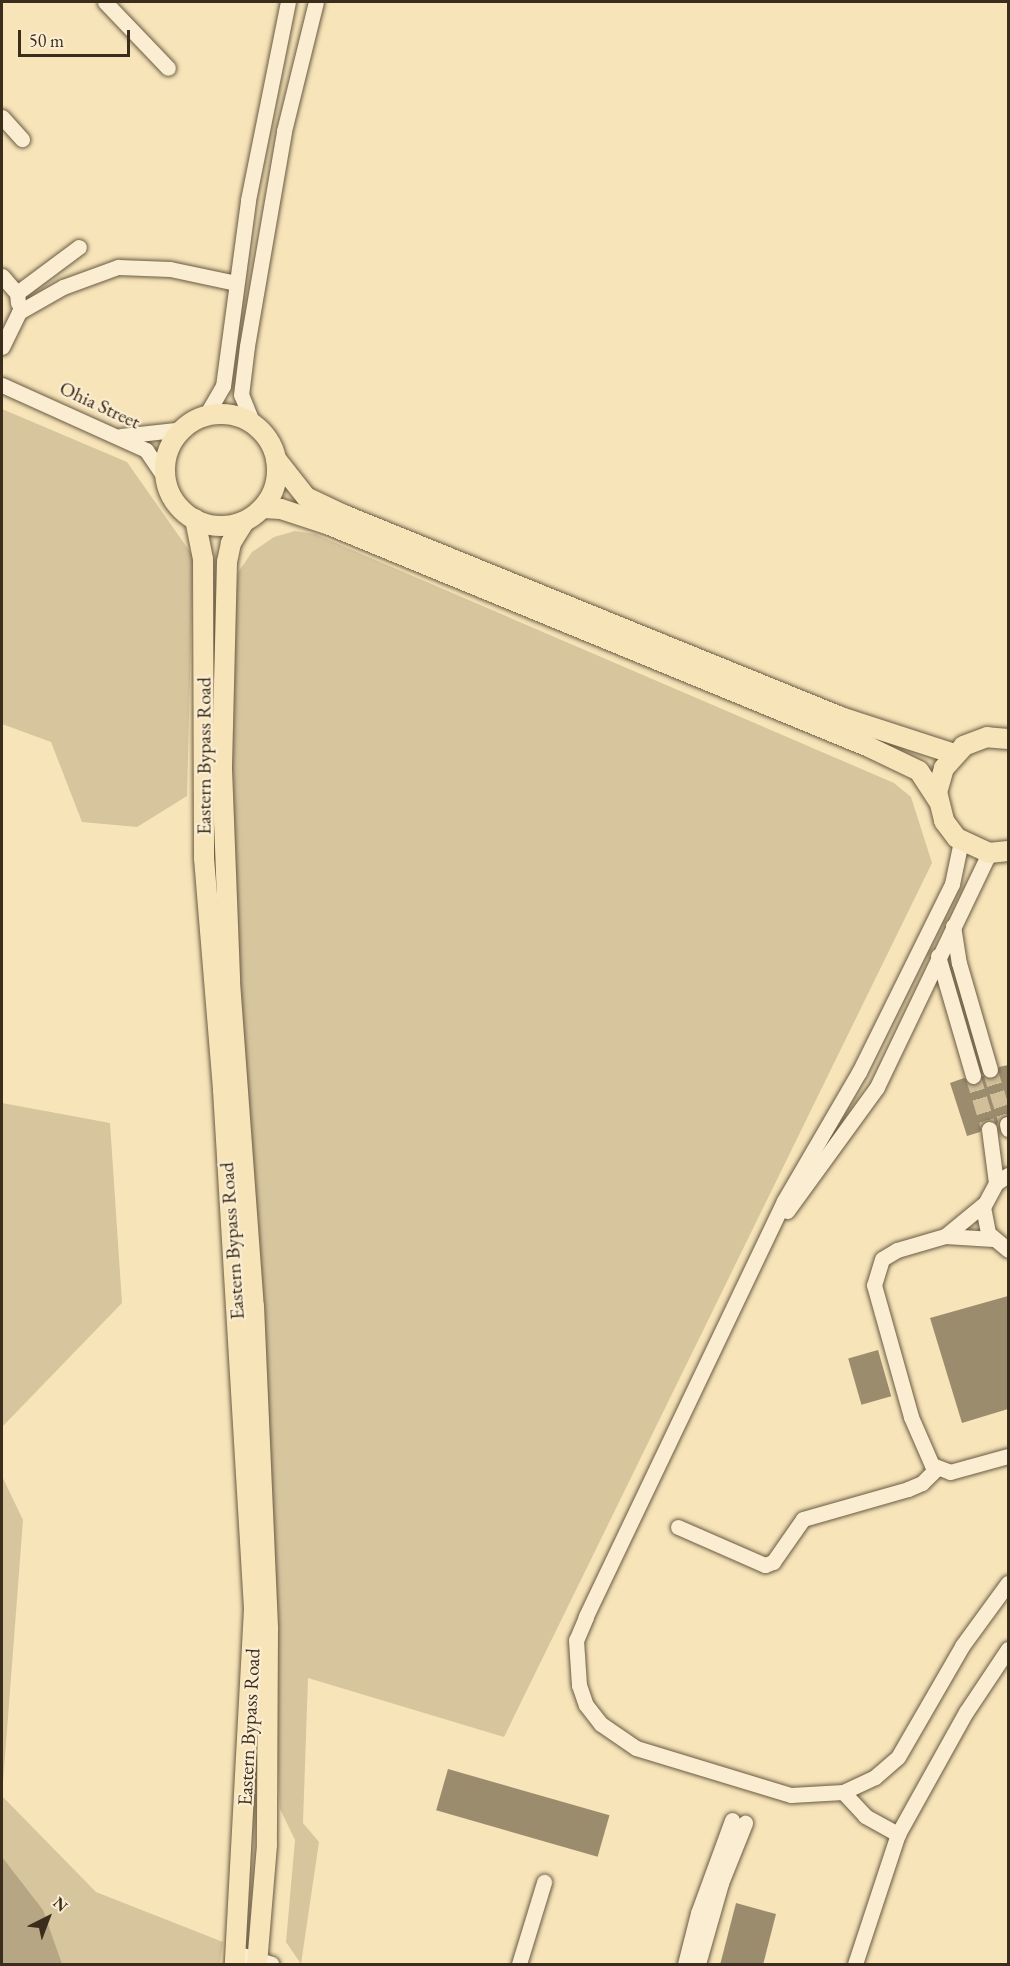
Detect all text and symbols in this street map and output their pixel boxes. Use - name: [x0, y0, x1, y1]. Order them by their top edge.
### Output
- scale bar: [21, 18, 134, 56]
- text: 50 m: [29, 29, 64, 52]
- street label: Ohia Street: [56, 376, 144, 434]
- street label: Eastern Bypass Road: [192, 677, 216, 835]
- street label: Eastern Bypass Road: [215, 1161, 249, 1321]
- street label: Eastern Bypass Road: [233, 1648, 265, 1806]
- north arrow: [18, 1888, 78, 1948]
- text: N: [49, 1892, 72, 1916]

